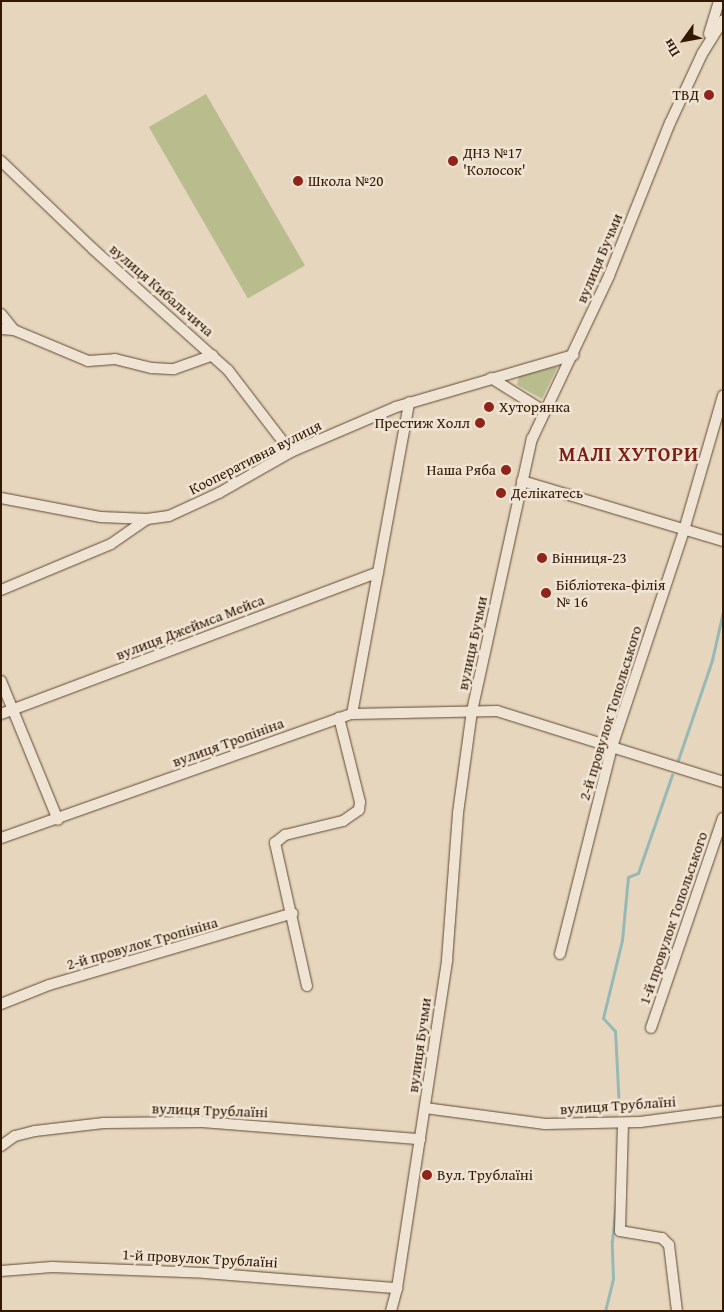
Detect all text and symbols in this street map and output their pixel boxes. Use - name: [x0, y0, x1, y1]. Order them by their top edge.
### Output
- north arrow: [659, 15, 709, 65]
- text: Пн: [658, 35, 685, 61]
- place label: ТВД: [673, 86, 699, 104]
- marker: ТВД: [703, 89, 715, 101]
- place label: ДНЗ №17 'Колосок': [463, 143, 526, 178]
- marker: ДНЗ №17 'Колосок': [447, 155, 459, 167]
- place label: Школа №20: [308, 172, 383, 190]
- marker: Школа №20: [292, 175, 304, 187]
- street label: вулиця Бучми: [572, 211, 626, 305]
- street label: вулиця Кибальчича: [106, 240, 218, 340]
- place label: Хуторянка: [499, 398, 570, 416]
- marker: Хуторянка: [483, 401, 495, 413]
- place label: Престиж Холл: [375, 414, 470, 432]
- street label: Кооперативна вулиця: [186, 416, 324, 498]
- marker: Престиж Холл: [474, 417, 486, 429]
- district label: МАЛІ ХУТОРИ: [557, 441, 701, 465]
- place label: Наша Ряба: [427, 461, 496, 479]
- marker: Наша Ряба: [500, 464, 512, 476]
- place label: Делікатесь: [511, 484, 583, 502]
- marker: Делікатесь: [495, 487, 507, 499]
- place label: Вінниця-23: [552, 549, 627, 567]
- marker: Вінниця-23: [536, 552, 548, 564]
- place label: Бібліотека-філія № 16: [556, 575, 665, 610]
- marker: Бібліотека-філія № 16: [540, 587, 552, 599]
- street label: вулиця Джеймса Мейса: [113, 590, 267, 664]
- street label: вулиця Бучми: [453, 594, 491, 692]
- street label: 2-й провулок Топольського: [575, 624, 645, 802]
- street label: вулиця Тропініна: [170, 714, 286, 770]
- street label: 1-й провулок Топольського: [635, 829, 711, 1007]
- street label: 2-й провулок Тропініна: [64, 913, 220, 973]
- street label: вулиця Бучми: [403, 997, 435, 1093]
- street label: вулиця Трублаїні: [559, 1092, 677, 1118]
- street label: вулиця Трублаїні: [152, 1099, 268, 1121]
- place label: Вул. Трублаїні: [437, 1166, 533, 1184]
- marker: Вул. Трублаїні: [421, 1169, 433, 1181]
- street label: 1-й провулок Трублаїні: [122, 1245, 278, 1271]

